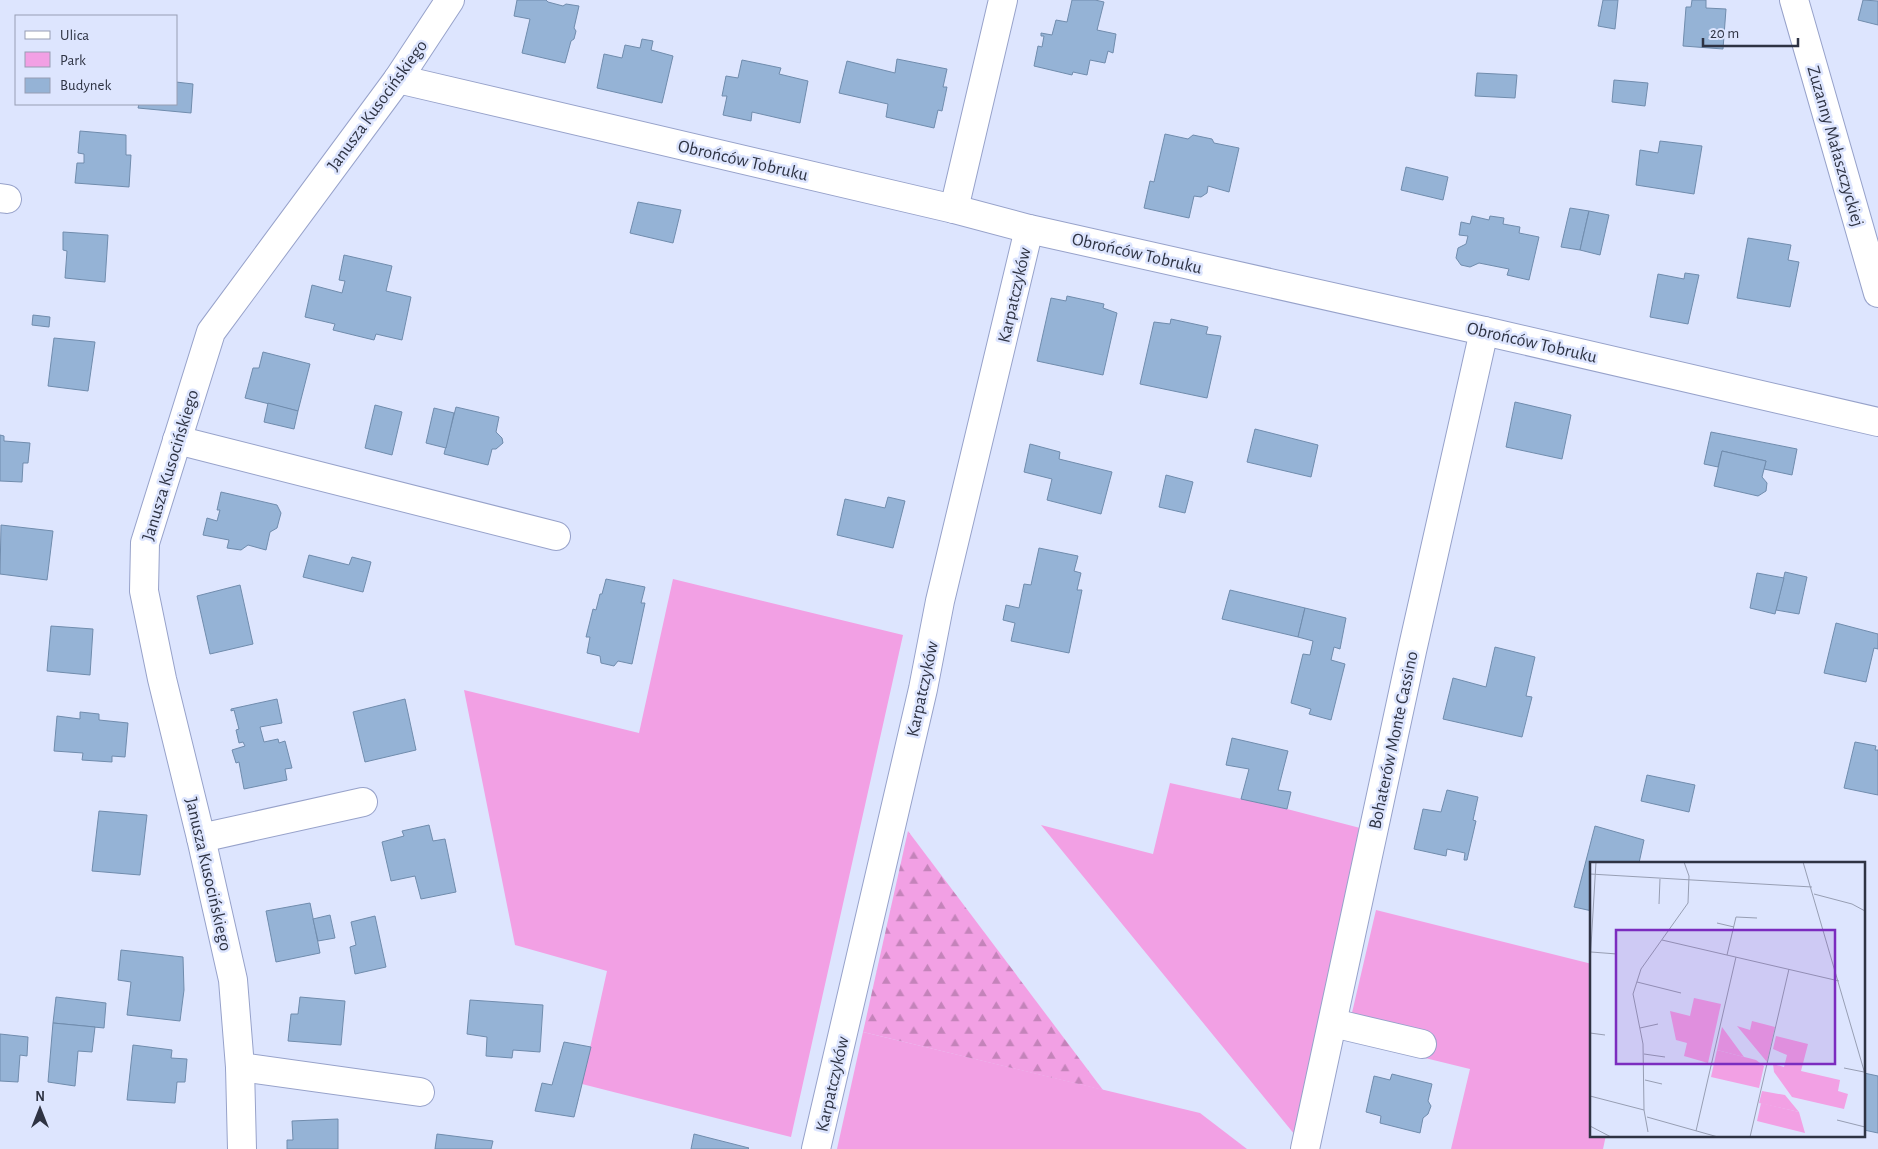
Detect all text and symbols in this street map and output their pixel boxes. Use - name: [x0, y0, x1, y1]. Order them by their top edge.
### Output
- legend: [15, 15, 178, 105]
- scale bar: [1703, 15, 1798, 47]
- text: 20 m: [1710, 26, 1739, 41]
- text: Ulica: [60, 28, 89, 43]
- street label: Janusza Kusocińskiego: [324, 37, 431, 174]
- text: Park: [60, 53, 86, 68]
- street label: Zuzanny Małaszczyckiej: [1803, 64, 1867, 229]
- text: Budynek: [60, 78, 112, 93]
- street label: Obrońców Tobruku: [676, 137, 809, 185]
- street label: Obrońców Tobruku: [1070, 230, 1203, 278]
- street label: Karpatczyków: [995, 246, 1035, 345]
- street label: Obrońców Tobruku: [1465, 319, 1598, 367]
- street label: Janusza Kusocińskiego: [139, 387, 203, 543]
- street label: Karpatczyków: [904, 640, 942, 739]
- street label: Bohaterów Monte Cassino: [1366, 650, 1422, 831]
- street label: Janusza Kusocińskiego: [182, 796, 234, 953]
- inset map: [1590, 862, 1866, 1136]
- street label: Karpatczyków: [813, 1035, 853, 1134]
- north arrow: [15, 1084, 65, 1134]
- text: N: [35, 1090, 45, 1104]

